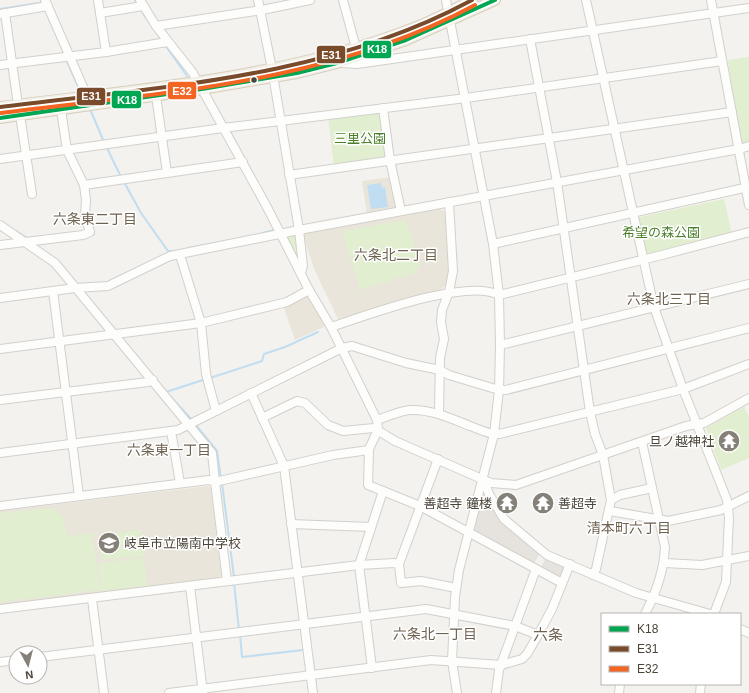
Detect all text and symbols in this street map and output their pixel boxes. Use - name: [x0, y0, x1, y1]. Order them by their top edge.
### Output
- line badge: K18: [362, 40, 392, 59]
- text: K18: [367, 43, 387, 55]
- line badge: E31: [316, 45, 346, 64]
- text: E31: [321, 49, 341, 61]
- unlabelled marker: [249, 75, 259, 85]
- line badge: E32: [167, 81, 197, 100]
- text: E32: [172, 85, 192, 97]
- line badge: E31: [76, 87, 106, 106]
- text: E31: [81, 90, 101, 102]
- line badge: K18: [111, 90, 142, 109]
- text: K18: [117, 94, 137, 106]
- park label: 三里公園: [334, 131, 386, 146]
- district label: 六条東二丁目: [53, 211, 137, 227]
- park label: 希望の森公園: [622, 225, 700, 240]
- district label: 六条北二丁目: [354, 247, 438, 263]
- district label: 六条北三丁目: [627, 291, 711, 307]
- temple icon: 旦ノ越神社: [716, 428, 742, 454]
- place label: 旦ノ越神社: [649, 434, 714, 449]
- district label: 六条東一丁目: [127, 442, 211, 458]
- temple icon: 善超寺 鐘楼: [494, 490, 520, 516]
- temple icon: 善超寺: [530, 490, 556, 516]
- place label: 善超寺 鐘楼: [423, 496, 492, 511]
- place label: 善超寺: [558, 496, 597, 511]
- district label: 清本町六丁目: [587, 520, 671, 536]
- school or university icon: 岐阜市立陽南中学校: [96, 530, 122, 556]
- place label: 岐阜市立陽南中学校: [124, 536, 241, 551]
- legend: [601, 613, 741, 685]
- text: K18: [637, 622, 659, 636]
- district label: 六条北一丁目: [393, 626, 477, 642]
- district label: 六条: [533, 626, 563, 643]
- text: E31: [637, 642, 659, 656]
- north arrow: [8, 645, 48, 685]
- text: E32: [637, 662, 659, 676]
- text: N: [24, 668, 34, 681]

